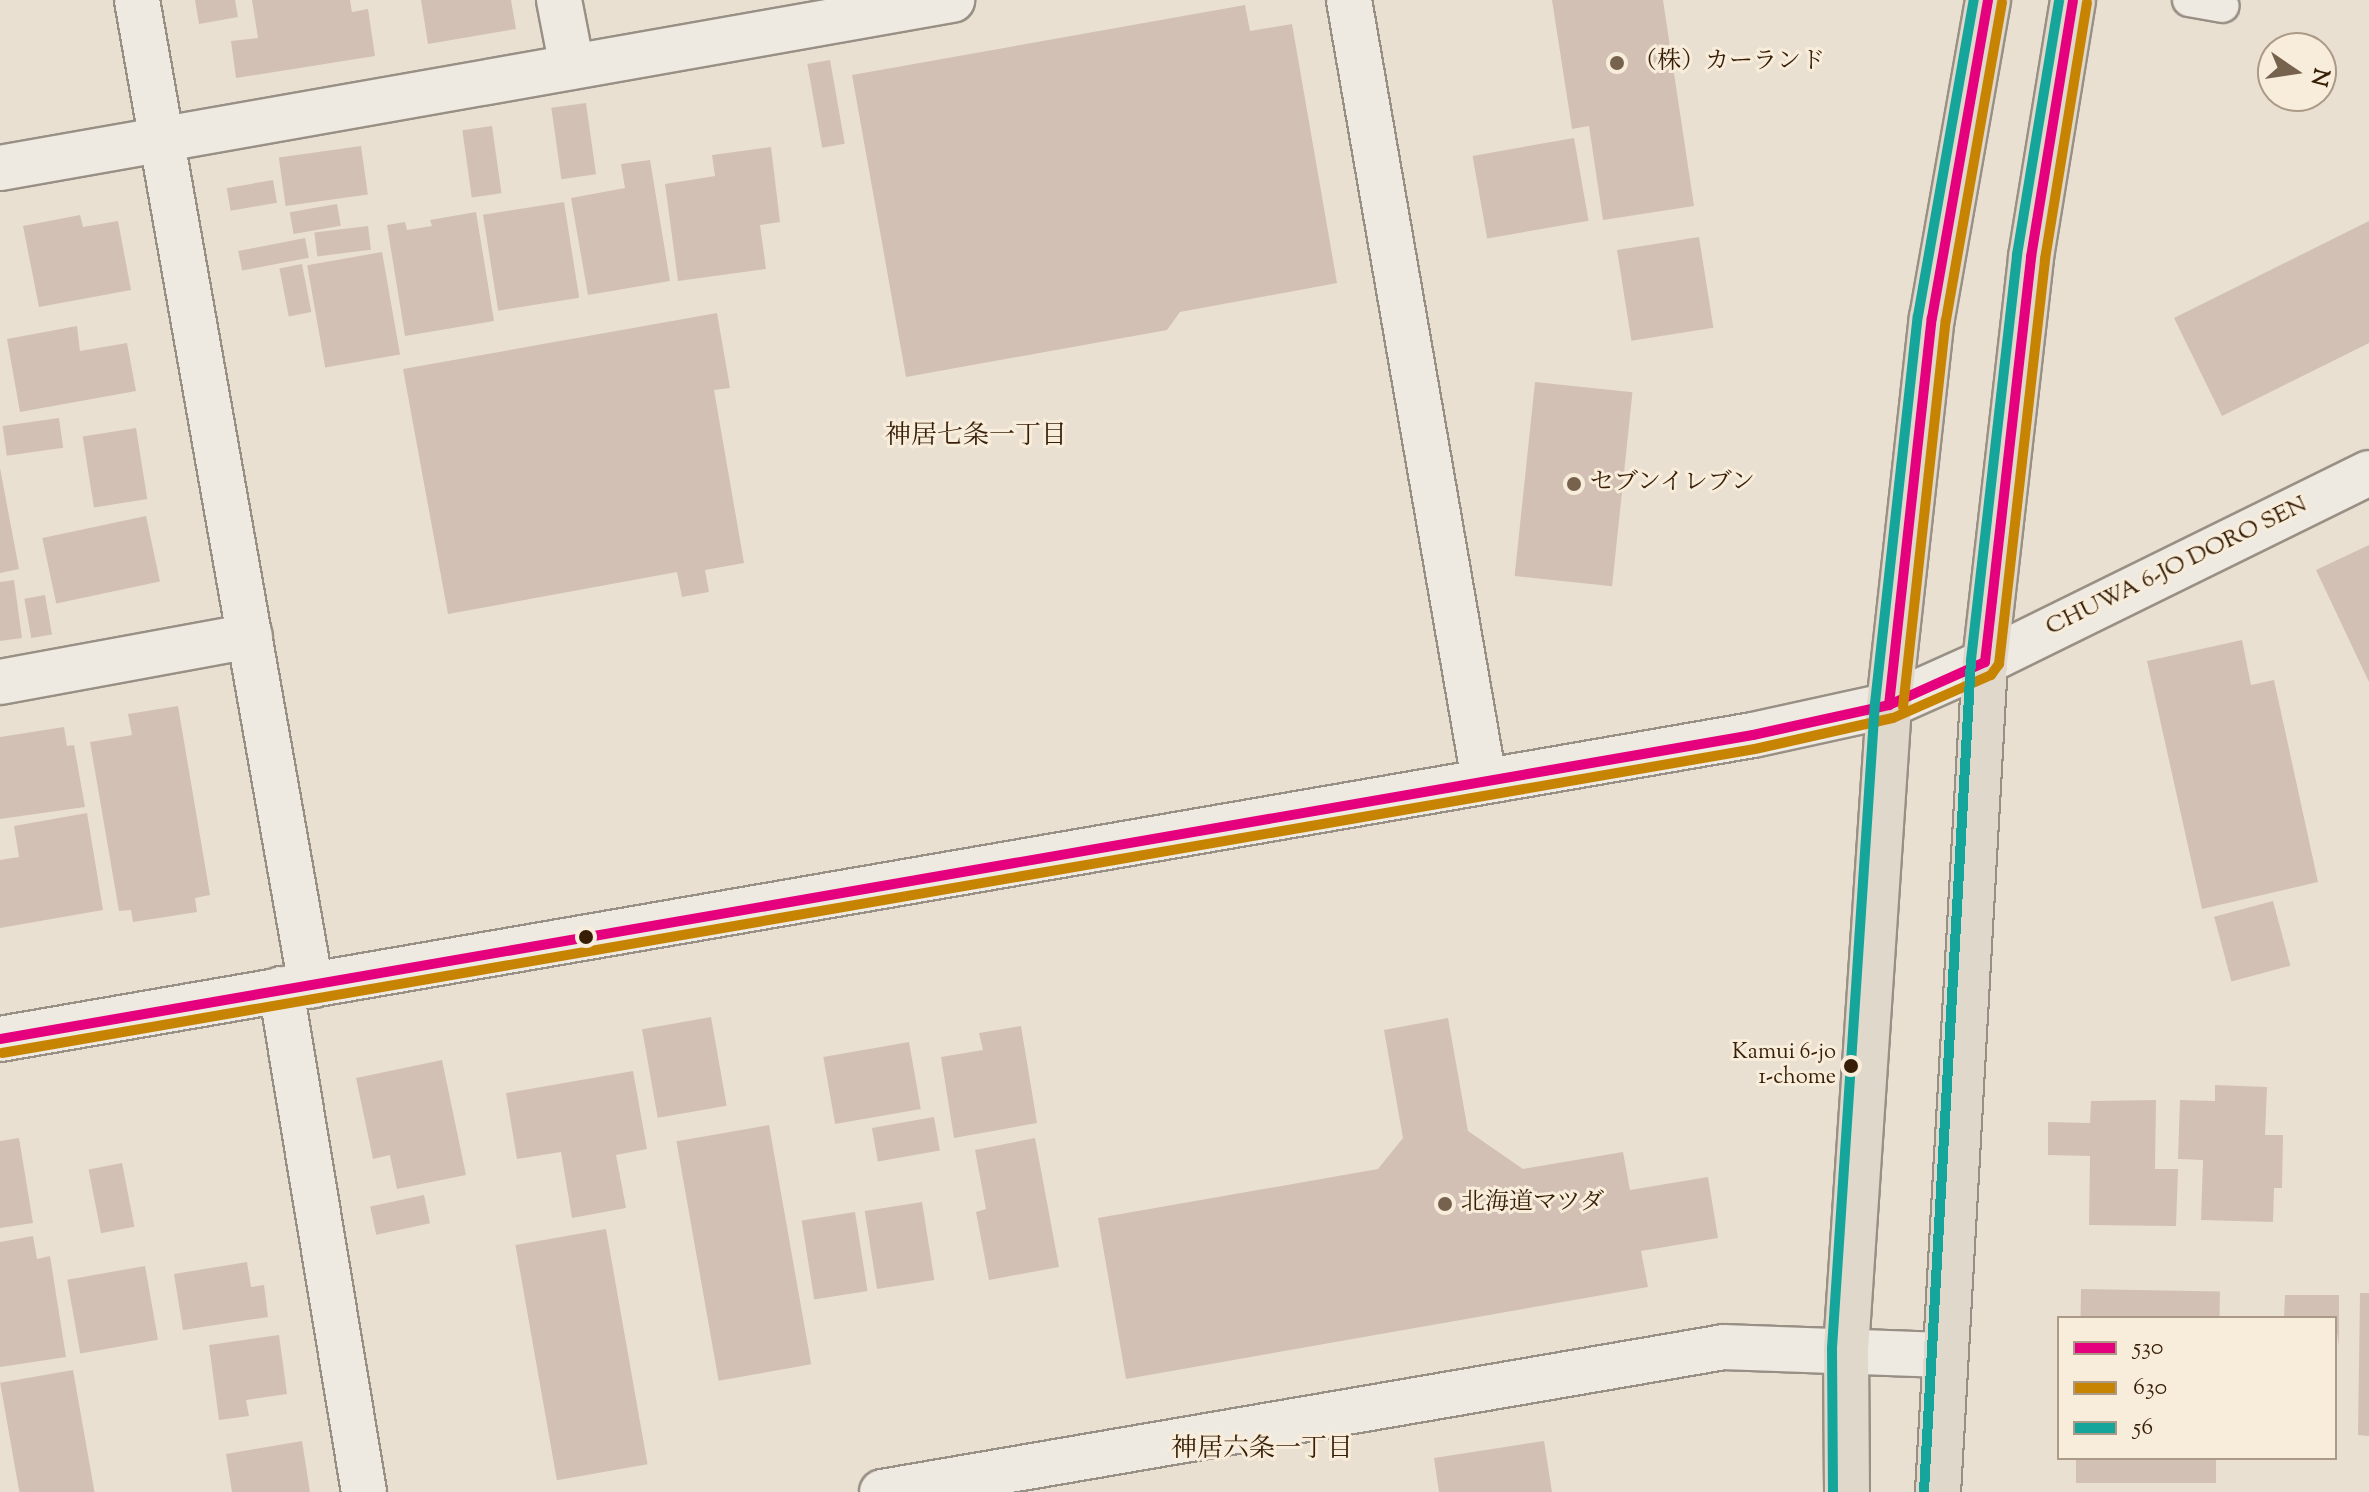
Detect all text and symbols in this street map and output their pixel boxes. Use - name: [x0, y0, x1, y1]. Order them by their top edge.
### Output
- north arrow: [2257, 32, 2337, 112]
- place label: （株）カーランド: [1633, 49, 1825, 77]
- marker: （株）カーランド: [1608, 54, 1626, 72]
- text: N: [2301, 65, 2336, 89]
- district label: 神居七条一丁目: [885, 421, 1067, 453]
- place label: セブンイレブン: [1590, 470, 1758, 498]
- marker: セブンイレブン: [1565, 475, 1583, 493]
- street label: CHUWA 6-JO DORO SEN: [2042, 491, 2312, 643]
- unlabelled marker: [578, 929, 594, 945]
- place label: Kamui 6-jo 1-chome: [1732, 1040, 1836, 1092]
- marker: Kamui 6-jo 1-chome: [1843, 1058, 1859, 1074]
- place label: 北海道マツダ: [1461, 1190, 1605, 1218]
- marker: 北海道マツダ: [1436, 1195, 1454, 1213]
- legend: [2057, 1316, 2337, 1460]
- text: 530: [2133, 1331, 2163, 1365]
- text: 630: [2133, 1371, 2167, 1405]
- text: 56: [2133, 1411, 2153, 1445]
- district label: 神居六条一丁目: [1171, 1434, 1353, 1466]

